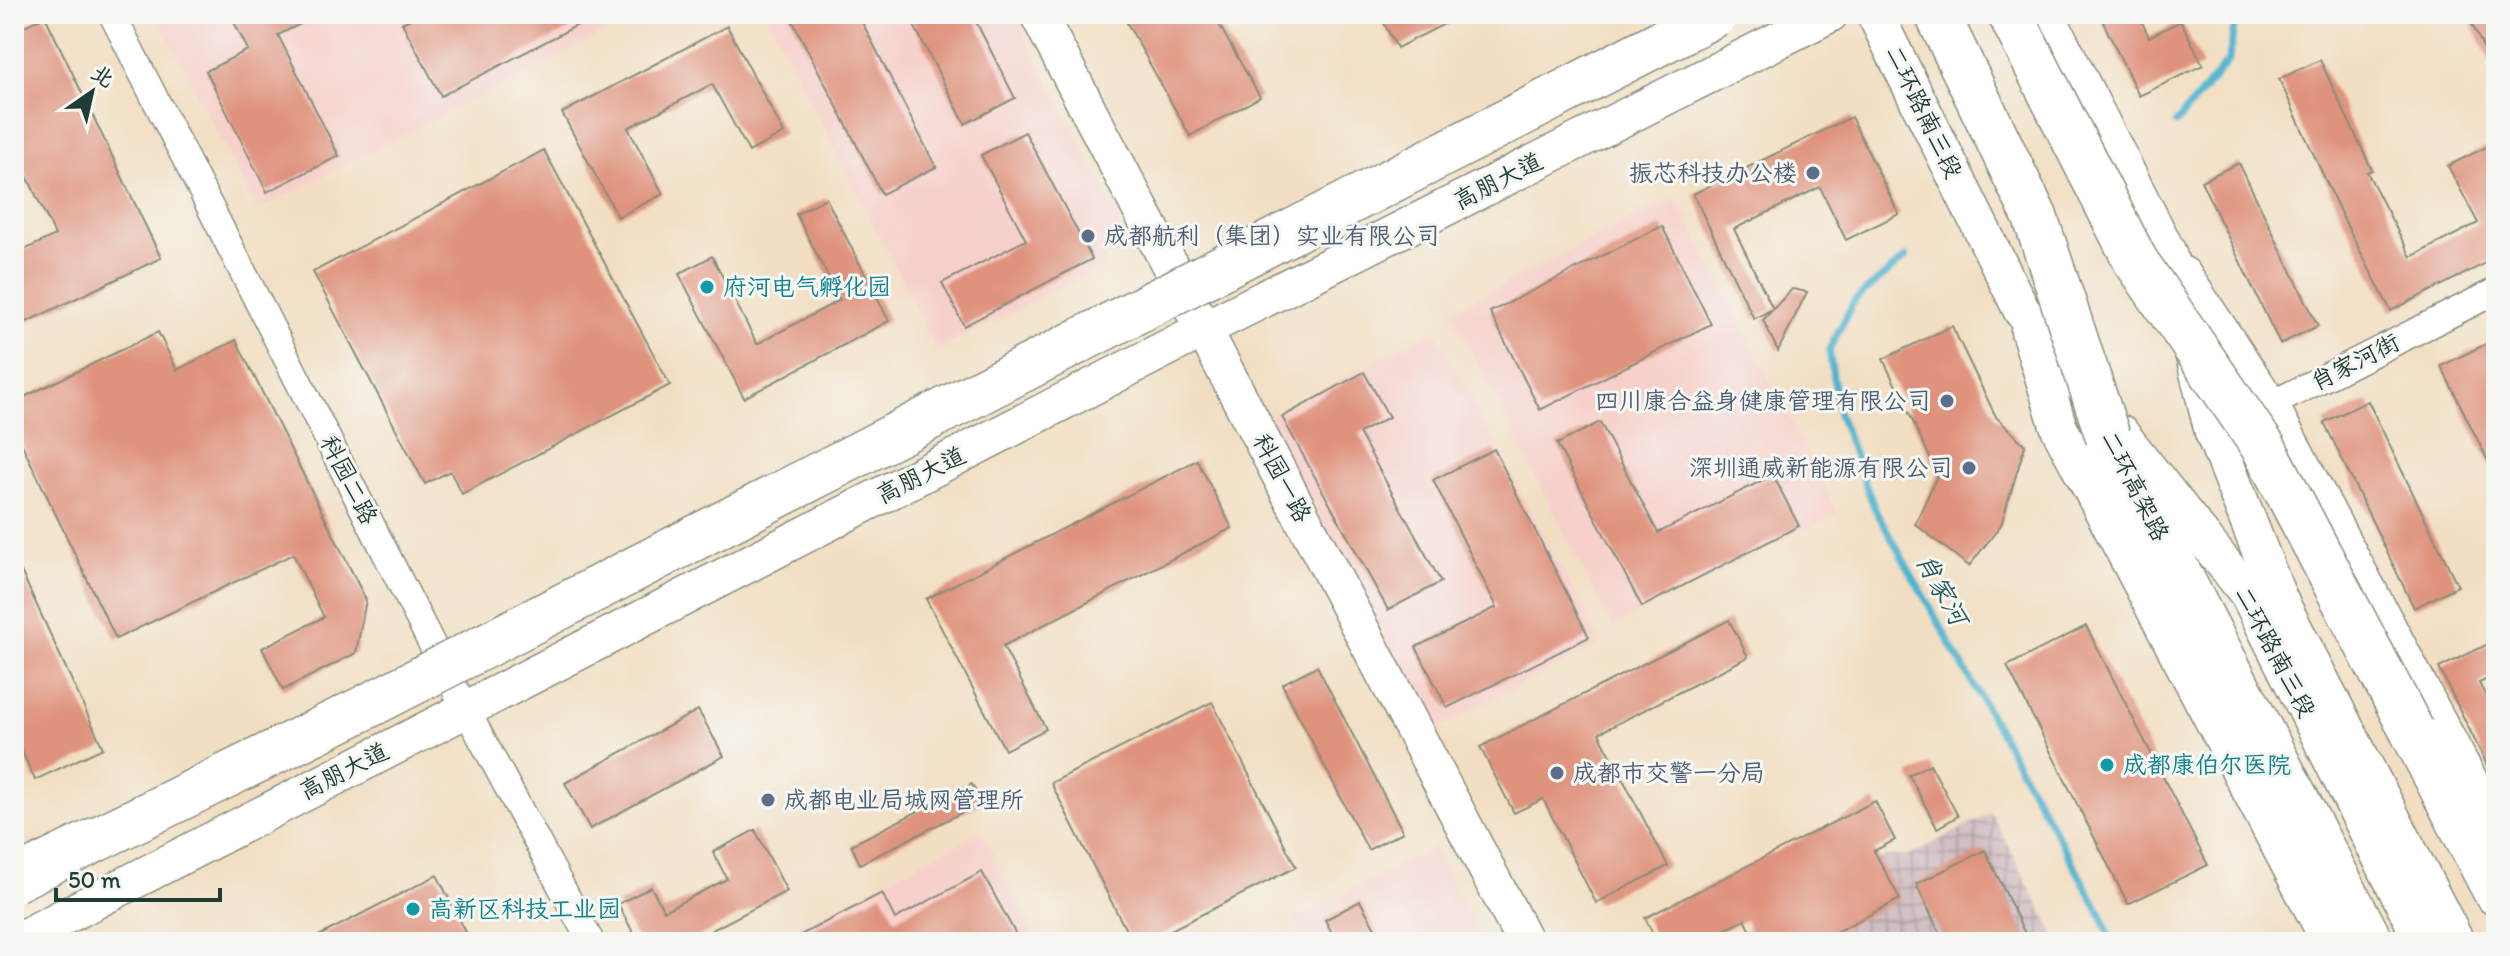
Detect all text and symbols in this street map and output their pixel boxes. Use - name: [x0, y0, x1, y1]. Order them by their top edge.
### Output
- street label: 二环路南三段: [1880, 41, 1969, 183]
- north arrow: [52, 52, 132, 132]
- text: 北: [86, 58, 120, 93]
- street label: 高朋大道: [1448, 146, 1547, 215]
- place label: 振芯科技办公楼: [1629, 158, 1797, 187]
- marker: 振芯科技办公楼: [1804, 164, 1822, 182]
- place label: 成都航利（集团）实业有限公司: [1104, 221, 1440, 250]
- marker: 成都航利（集团）实业有限公司: [1079, 227, 1097, 245]
- place label: 府河电气孵化园: [723, 272, 891, 301]
- marker: 府河电气孵化园: [698, 278, 716, 296]
- street label: 肖家河街: [2305, 327, 2404, 396]
- place label: 四川康合益身健康管理有限公司: [1595, 386, 1931, 415]
- marker: 四川康合益身健康管理有限公司: [1938, 392, 1956, 410]
- street label: 二环高架路: [2095, 426, 2176, 546]
- street label: 科园一路: [1247, 429, 1318, 527]
- street label: 科园二路: [315, 430, 384, 529]
- street label: 高朋大道: [871, 440, 970, 509]
- place label: 深圳通威新能源有限公司: [1689, 453, 1953, 482]
- marker: 深圳通威新能源有限公司: [1960, 459, 1978, 477]
- water label: 肖家河: [1909, 547, 1977, 634]
- street label: 二环路南三段: [2229, 581, 2322, 722]
- street label: 高朋大道: [294, 736, 393, 805]
- place label: 成都康伯尔医院: [2123, 750, 2291, 779]
- marker: 成都康伯尔医院: [2098, 756, 2116, 774]
- place label: 成都市交警一分局: [1573, 758, 1765, 787]
- marker: 成都市交警一分局: [1548, 764, 1566, 782]
- place label: 成都电业局城网管理所: [784, 785, 1024, 814]
- marker: 成都电业局城网管理所: [759, 791, 777, 809]
- scale bar: [56, 852, 220, 902]
- text: 50 m: [68, 865, 121, 894]
- place label: 高新区科技工业园: [429, 894, 621, 923]
- marker: 高新区科技工业园: [404, 900, 422, 918]

